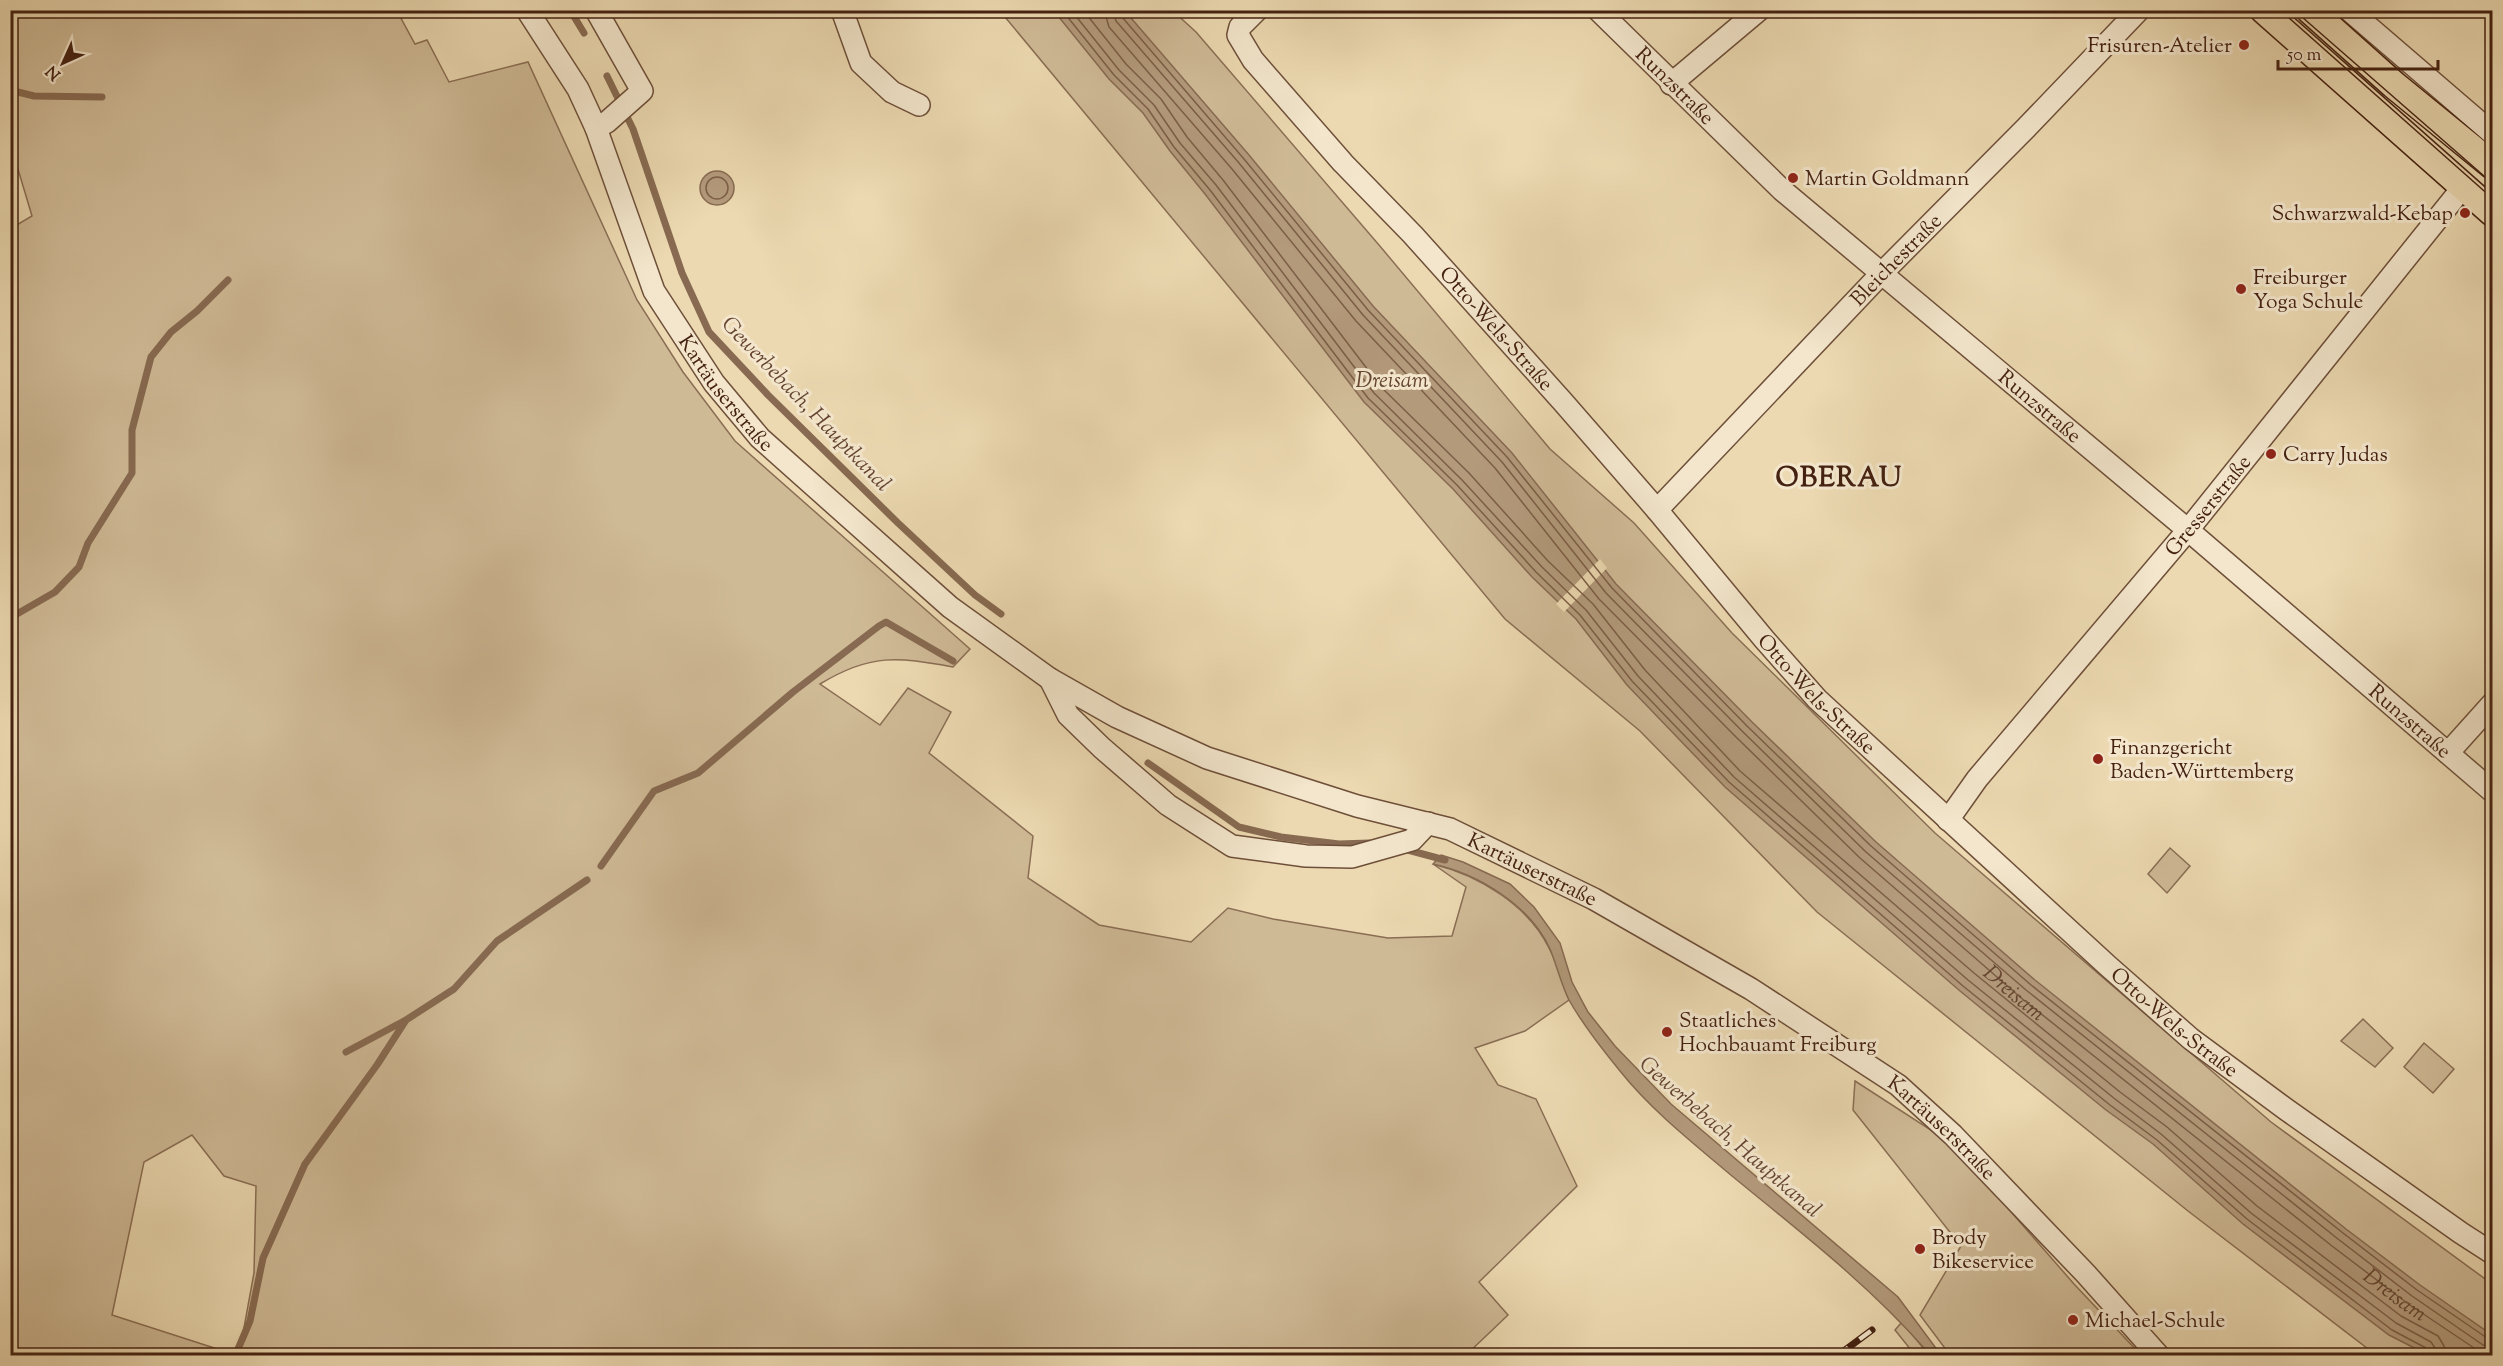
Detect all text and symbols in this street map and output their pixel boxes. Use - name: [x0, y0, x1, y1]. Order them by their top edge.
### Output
- place label: Frisuren-Atelier: [2087, 32, 2232, 62]
- north arrow: [33, 33, 93, 93]
- scale bar: [2278, 33, 2438, 71]
- marker: Frisuren-Atelier: [2237, 38, 2251, 52]
- street label: Runzstraße: [1627, 41, 1720, 133]
- text: 50 m: [2286, 43, 2322, 69]
- text: N: [41, 59, 67, 84]
- place label: Martin Goldmann: [1805, 165, 1970, 195]
- marker: Martin Goldmann: [1786, 171, 1800, 185]
- place label: Schwarzwald-Kebap: [2272, 200, 2453, 230]
- marker: Schwarzwald-Kebap: [2458, 206, 2472, 220]
- street label: Bleichestraße: [1845, 208, 1950, 314]
- street label: Otto-Wels-Straße: [1431, 260, 1560, 399]
- place label: Freiburger Yoga Schule: [2253, 264, 2363, 318]
- marker: Freiburger Yoga Schule: [2234, 282, 2248, 296]
- water label: Gewerbebach, Hauptkanal: [713, 310, 897, 500]
- street label: Kartäuserstraße: [670, 330, 779, 460]
- street label: Runzstraße: [1990, 364, 2087, 452]
- water label: Dreisam: [1356, 366, 1429, 398]
- place label: Carry Judas: [2283, 441, 2388, 471]
- marker: Carry Judas: [2264, 447, 2278, 461]
- street label: Gresserstraße: [2159, 449, 2259, 564]
- district label: OBERAU: [1775, 460, 1903, 499]
- street label: Otto-Wels-Straße: [1749, 628, 1881, 763]
- street label: Runzstraße: [2361, 678, 2457, 767]
- place label: Finanzgericht Baden-Württemberg: [2110, 734, 2294, 788]
- marker: Finanzgericht Baden-Württemberg: [2091, 752, 2105, 766]
- street label: Kartäuserstraße: [1462, 827, 1602, 915]
- water label: Dreisam: [1975, 959, 2051, 1030]
- street label: Otto-Wels-Straße: [2103, 961, 2244, 1086]
- place label: Staatliches Hochbauamt Freiburg: [1679, 1007, 1877, 1061]
- marker: Staatliches Hochbauamt Freiburg: [1660, 1025, 1674, 1039]
- water label: Gewerbebach, Hauptkanal: [1631, 1050, 1828, 1227]
- street label: Kartäuserstraße: [1881, 1069, 2002, 1188]
- place label: Brody Bikeservice: [1932, 1224, 2034, 1278]
- marker: Brody Bikeservice: [1913, 1242, 1927, 1256]
- water label: Dreisam: [2355, 1262, 2433, 1331]
- place label: Michael-Schule: [2085, 1307, 2225, 1337]
- marker: Michael-Schule: [2066, 1313, 2080, 1327]

